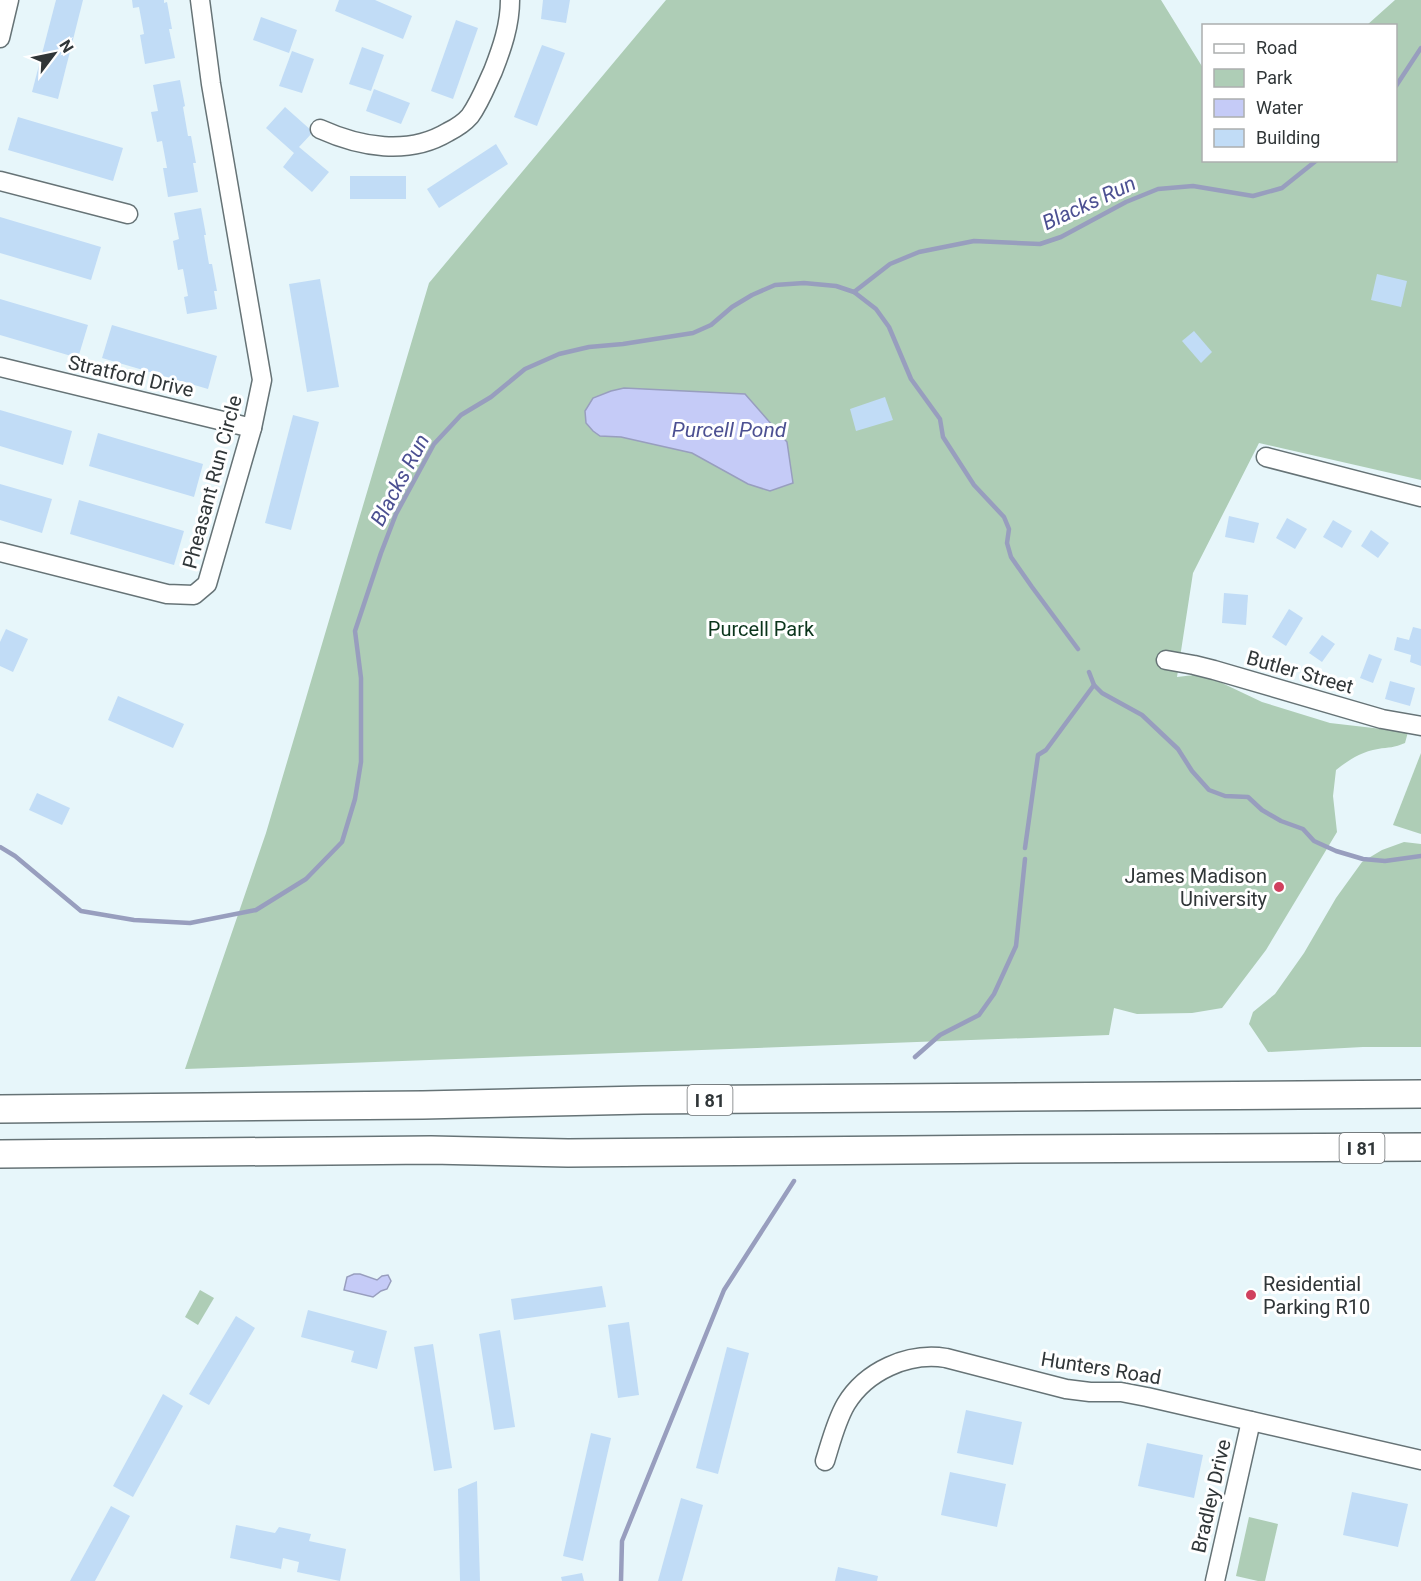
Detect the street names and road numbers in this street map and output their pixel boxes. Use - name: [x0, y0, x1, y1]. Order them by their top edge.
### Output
- street label: Stratford Drive: [66, 350, 196, 402]
- street label: Pheasant Run Circle: [177, 393, 247, 571]
- street label: Butler Street: [1244, 645, 1356, 699]
- road number: I 81: [688, 1085, 732, 1115]
- road number: I 81: [1340, 1133, 1384, 1163]
- street label: Hunters Road: [1039, 1347, 1163, 1389]
- street label: Bradley Drive: [1186, 1437, 1236, 1555]

